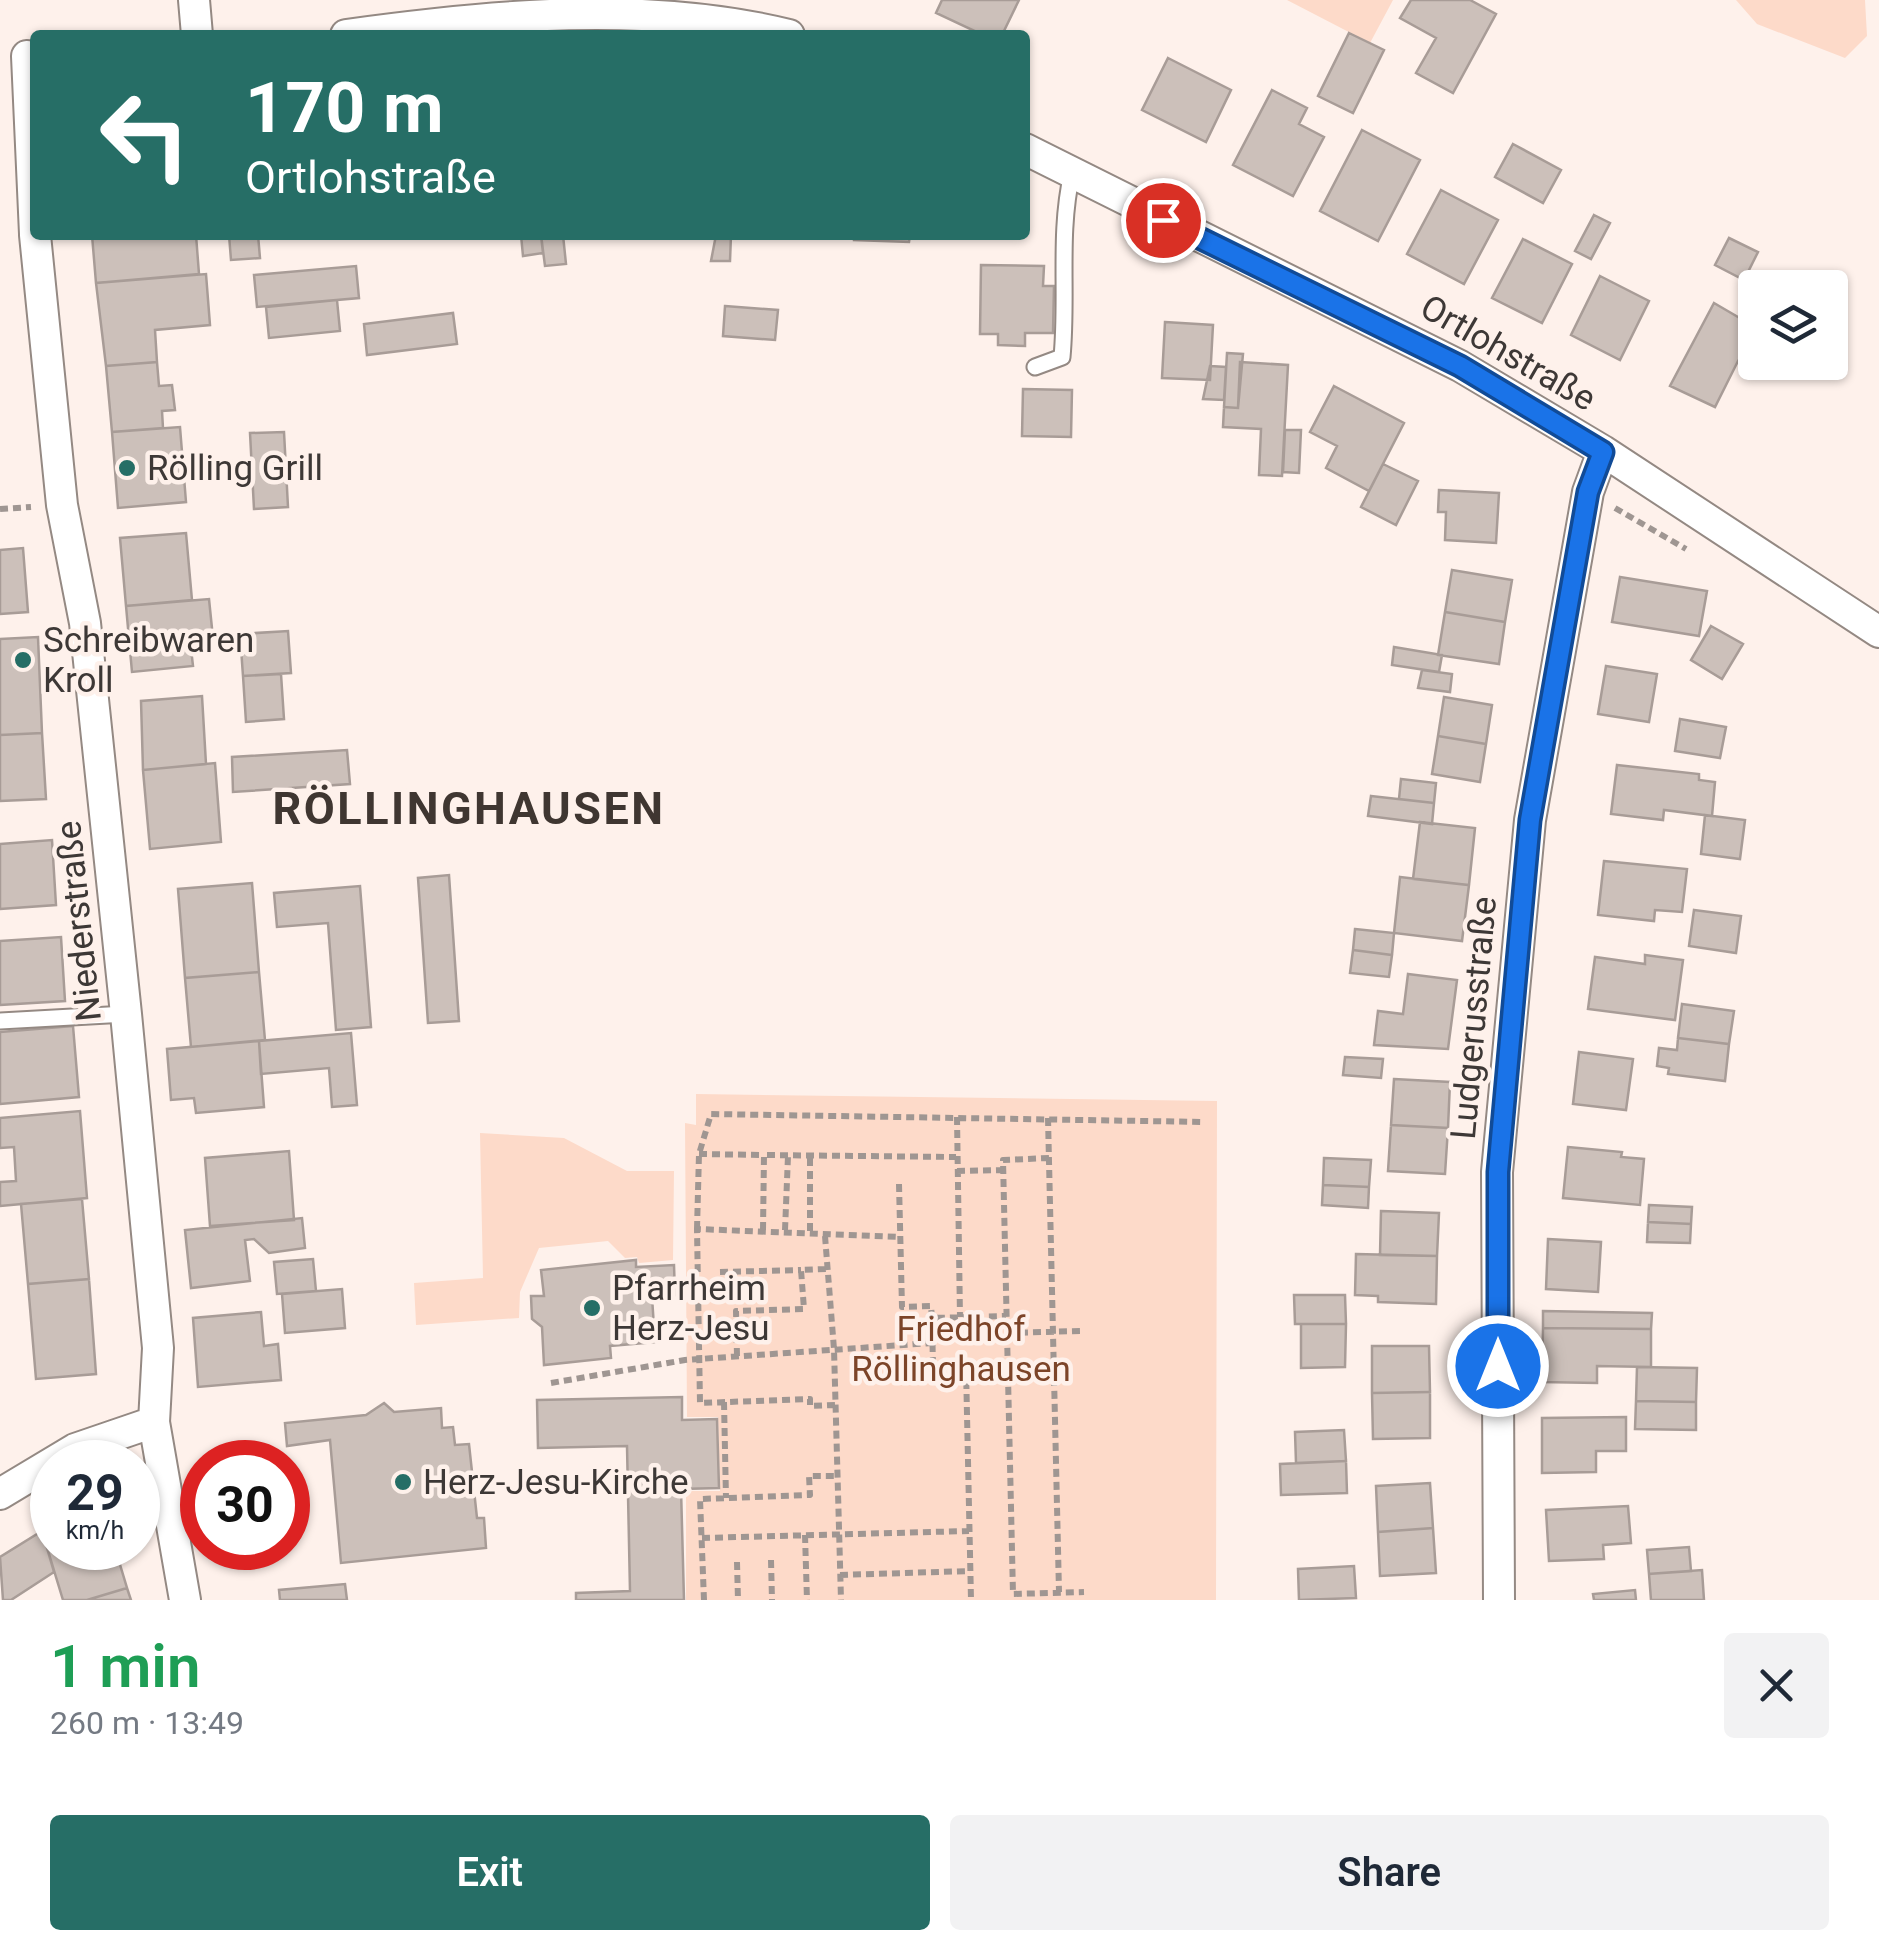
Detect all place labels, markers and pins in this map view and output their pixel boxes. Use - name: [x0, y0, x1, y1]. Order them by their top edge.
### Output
- pin: [1121, 178, 1206, 263]
- place label: Rölling Grill: [147, 448, 323, 489]
- marker: Rölling Grill: [116, 457, 138, 479]
- place label: Schreibwaren Kroll: [43, 620, 254, 701]
- marker: Schreibwaren Kroll: [12, 649, 34, 671]
- place label: Pfarrheim Herz-Jesu: [612, 1268, 770, 1349]
- marker: Pfarrheim Herz-Jesu: [581, 1297, 603, 1319]
- place label: Herz-Jesu-Kirche: [423, 1462, 689, 1503]
- marker: Herz-Jesu-Kirche: [392, 1471, 414, 1493]

